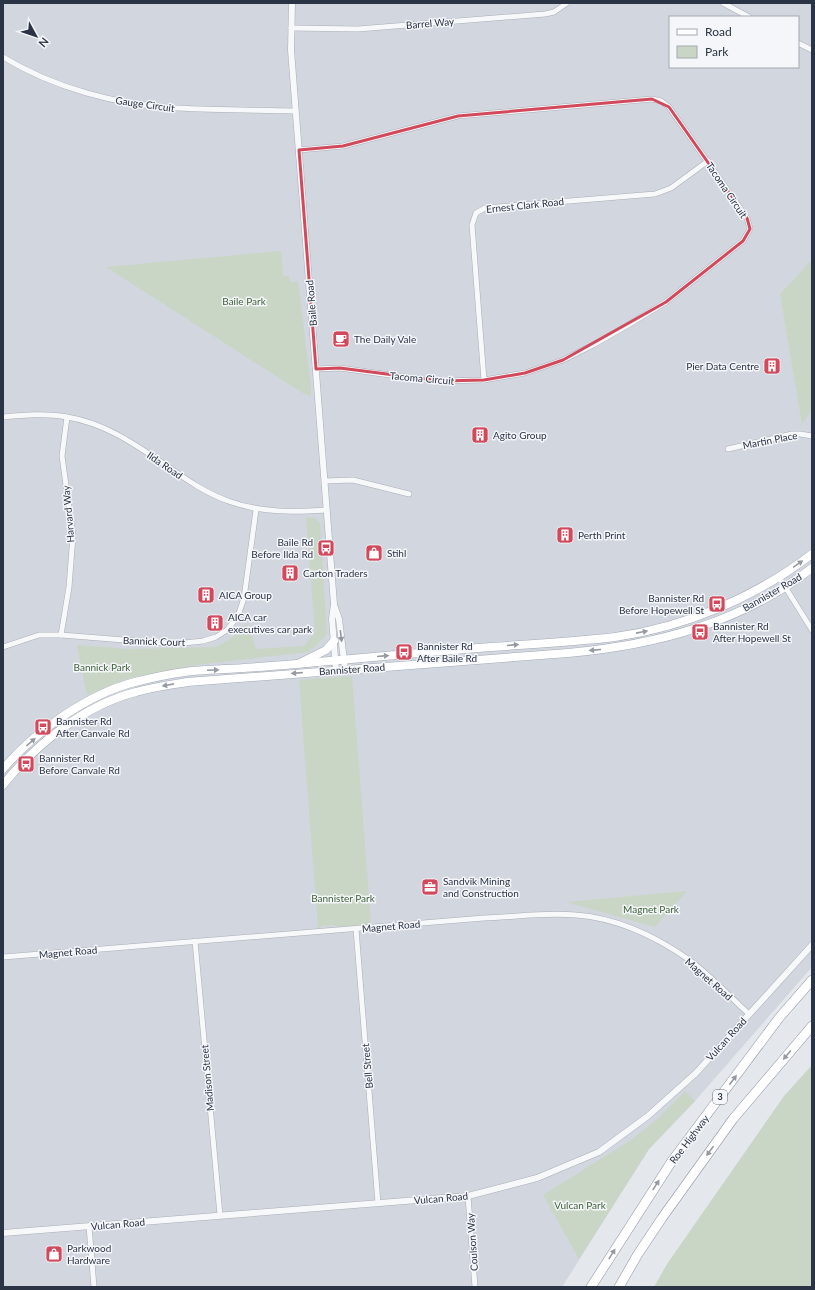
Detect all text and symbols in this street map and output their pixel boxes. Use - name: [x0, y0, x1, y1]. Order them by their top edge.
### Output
- street label: Barrel Way: [405, 15, 455, 31]
- north arrow: [16, 16, 56, 56]
- legend: [669, 16, 799, 68]
- text: Road: [705, 24, 732, 39]
- text: N: [36, 35, 52, 50]
- text: Park: [705, 44, 729, 59]
- street label: Gauge Circuit: [115, 94, 176, 114]
- street label: Tacoma Circuit: [704, 160, 750, 221]
- street label: Ernest Clark Road: [486, 195, 564, 215]
- street label: Baile Road: [303, 279, 319, 327]
- park label: Baile Park: [222, 295, 267, 307]
- cafe icon: The Daily Vale: [331, 329, 351, 349]
- place label: The Daily Vale: [354, 333, 416, 345]
- building icon: Pier Data Centre: [762, 356, 782, 376]
- place label: Pier Data Centre: [686, 360, 759, 372]
- street label: Tacoma Circuit: [389, 369, 455, 387]
- building icon: Agito Group: [470, 425, 490, 445]
- place label: Agito Group: [493, 429, 547, 441]
- street label: Martin Place: [742, 429, 798, 451]
- street label: Ilda Road: [145, 449, 185, 481]
- street label: Harvard Way: [59, 484, 76, 543]
- building icon: Perth Print: [555, 525, 575, 545]
- place label: Perth Print: [578, 529, 626, 541]
- place label: Baile Rd Before Ilda Rd: [251, 536, 313, 560]
- bus stop icon: Baile Rd Before Ilda Rd: [316, 538, 336, 558]
- shop icon: Stihl: [364, 543, 384, 563]
- place label: Stihl: [387, 547, 406, 559]
- one-way arrow: [793, 560, 804, 568]
- building icon: Carton Traders: [280, 563, 300, 583]
- place label: Carton Traders: [303, 567, 368, 579]
- street label: Bannister Road: [740, 570, 804, 614]
- building icon: AICA Group: [196, 585, 216, 605]
- place label: AICA Group: [219, 589, 272, 601]
- place label: Bannister Rd Before Hopewell St: [619, 592, 704, 616]
- bus stop icon: Bannister Rd Before Hopewell St: [707, 594, 727, 614]
- place label: AICA car executives car park: [228, 611, 313, 635]
- building icon: AICA car executives car park: [205, 613, 225, 633]
- place label: Bannister Rd After Hopewell St: [713, 620, 791, 644]
- bus stop icon: Bannister Rd After Hopewell St: [690, 622, 710, 642]
- one-way arrow: [636, 628, 648, 634]
- one-way arrow: [338, 630, 344, 642]
- street label: Bannick Court: [123, 634, 186, 648]
- place label: Bannister Rd After Baile Rd: [417, 640, 477, 664]
- bus stop icon: Bannister Rd After Baile Rd: [394, 642, 414, 662]
- one-way arrow: [507, 642, 519, 649]
- one-way arrow: [589, 647, 601, 654]
- one-way arrow: [377, 652, 389, 659]
- park label: Bannick Park: [74, 661, 131, 673]
- street label: Bannister Road: [319, 661, 385, 677]
- one-way arrow: [207, 667, 219, 674]
- one-way arrow: [291, 669, 303, 676]
- one-way arrow: [162, 683, 174, 689]
- place label: Bannister Rd After Canvale Rd: [56, 715, 130, 739]
- bus stop icon: Bannister Rd After Canvale Rd: [33, 717, 53, 737]
- one-way arrow: [25, 737, 36, 746]
- place label: Bannister Rd Before Canvale Rd: [39, 752, 120, 776]
- bus stop icon: Bannister Rd Before Canvale Rd: [16, 754, 36, 774]
- place label: Sandvik Mining and Construction: [443, 875, 519, 899]
- office icon: Sandvik Mining and Construction: [420, 877, 440, 897]
- park label: Bannister Park: [311, 892, 376, 904]
- park label: Magnet Park: [623, 903, 680, 915]
- street label: Magnet Road: [361, 917, 421, 935]
- street label: Magnet Road: [38, 943, 98, 961]
- street label: Magnet Road: [683, 955, 735, 1003]
- street label: Vulcan Road: [703, 1015, 749, 1063]
- street label: Bell Street: [359, 1043, 375, 1089]
- street label: Madison Street: [198, 1044, 216, 1112]
- one-way arrow: [782, 1050, 791, 1061]
- one-way arrow: [729, 1075, 737, 1085]
- road number: 3: [713, 1090, 727, 1104]
- street label: Roe Highway: [667, 1112, 712, 1166]
- one-way arrow: [706, 1145, 714, 1156]
- one-way arrow: [652, 1180, 660, 1190]
- street label: Vulcan Road: [413, 1190, 469, 1206]
- park label: Vulcan Park: [554, 1199, 607, 1211]
- street label: Coulson Way: [464, 1212, 480, 1271]
- street label: Vulcan Road: [90, 1216, 146, 1232]
- place label: Parkwood Hardware: [67, 1242, 111, 1266]
- shop icon: Parkwood Hardware: [44, 1244, 64, 1264]
- one-way arrow: [608, 1249, 616, 1259]

